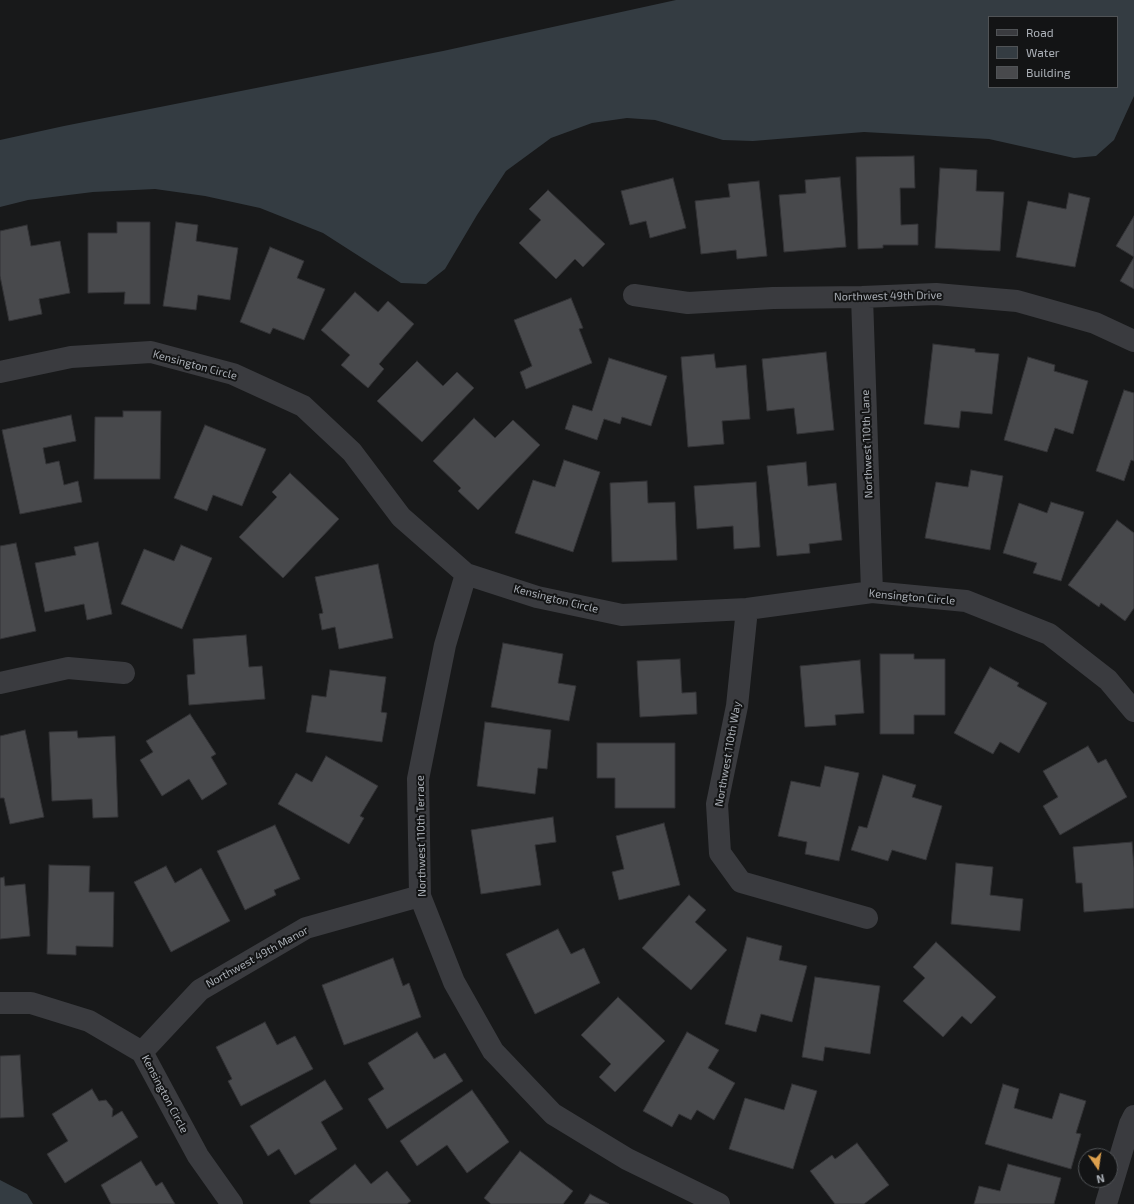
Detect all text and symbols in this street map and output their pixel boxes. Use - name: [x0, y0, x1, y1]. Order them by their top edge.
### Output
- legend: [988, 16, 1118, 88]
- text: Road: [1026, 25, 1054, 39]
- text: Water: [1026, 45, 1060, 59]
- text: Building: [1026, 65, 1070, 79]
- street label: Northwest 49th Drive: [834, 288, 942, 304]
- street label: Kensington Circle: [151, 347, 239, 383]
- street label: Northwest 110th Lane: [859, 390, 875, 498]
- street label: Kensington Circle: [512, 582, 600, 616]
- street label: Kensington Circle: [868, 587, 956, 607]
- street label: Northwest 110th Way: [712, 700, 744, 808]
- street label: Northwest 110th Terrace: [413, 775, 429, 897]
- street label: Northwest 49th Manor: [204, 923, 310, 991]
- street label: Kensington Circle: [139, 1053, 191, 1135]
- north arrow: [1078, 1148, 1118, 1188]
- text: N: [1095, 1172, 1106, 1186]

